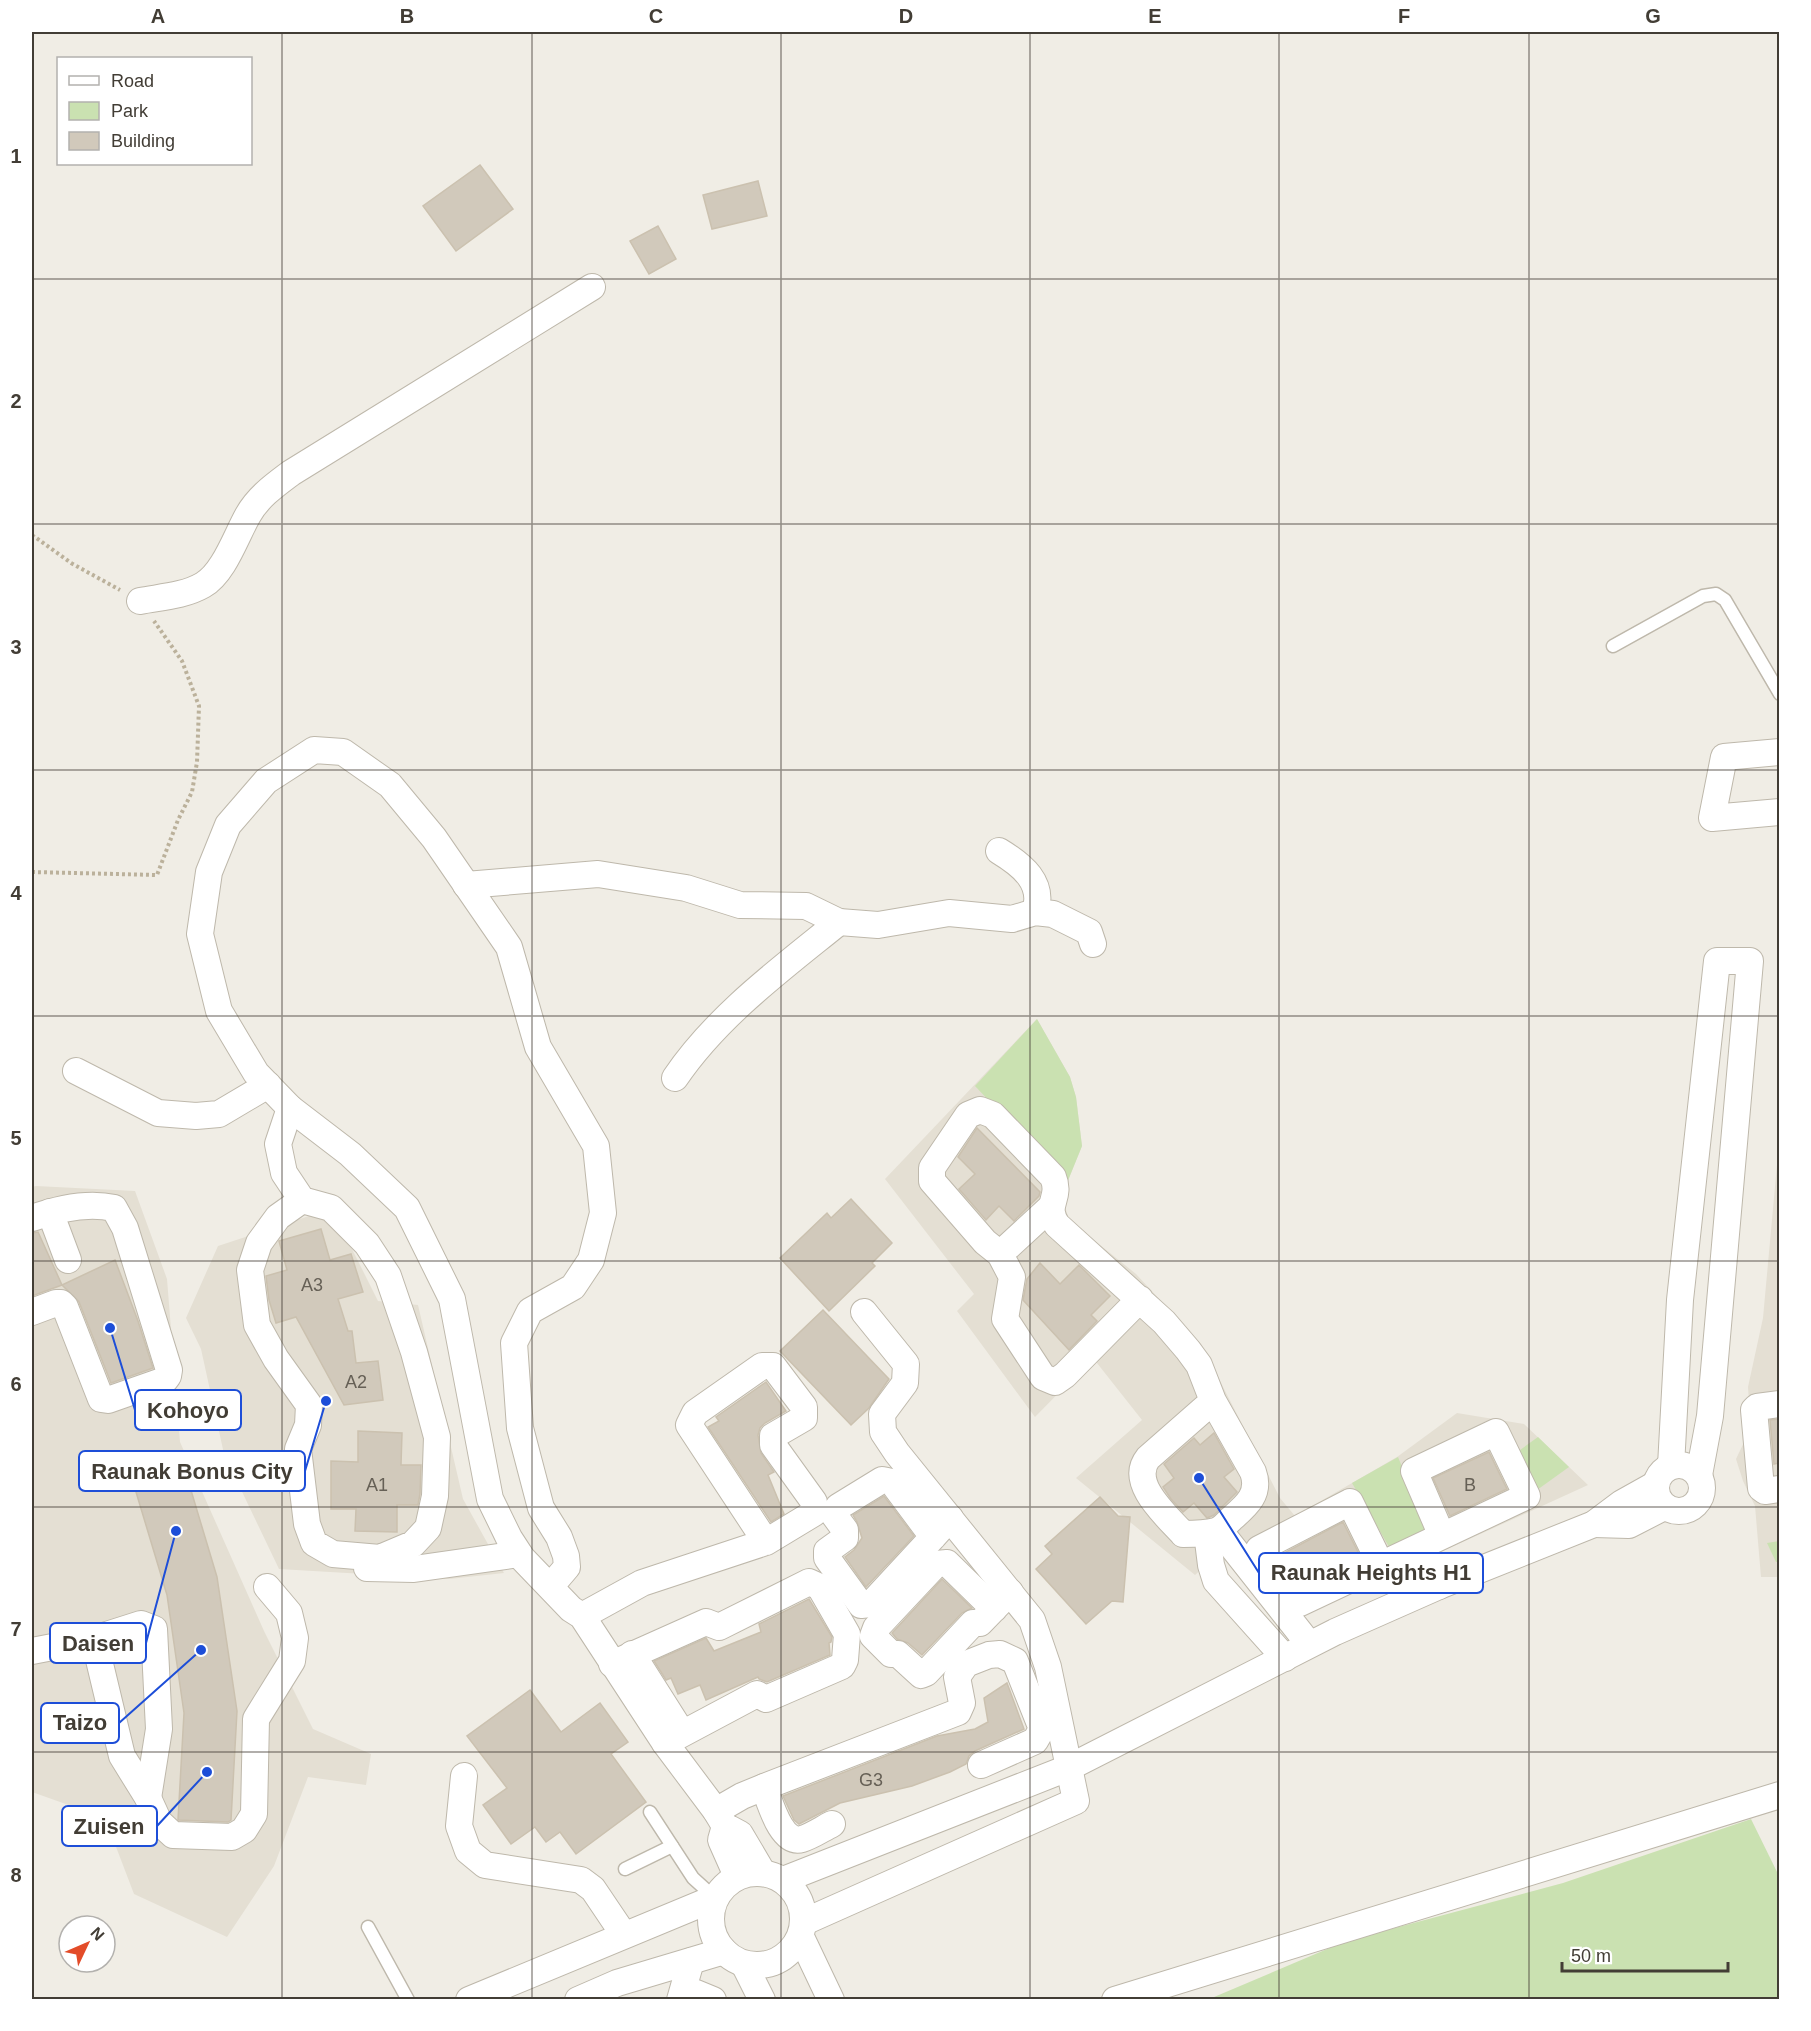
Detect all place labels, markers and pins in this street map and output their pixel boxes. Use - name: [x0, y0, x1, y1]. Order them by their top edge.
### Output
- callout: Kohoyo: [135, 1390, 241, 1430]
- callout: Raunak Bonus City: [79, 1451, 305, 1491]
- callout: Raunak Heights H1: [1259, 1553, 1483, 1593]
- callout: Daisen: [50, 1623, 146, 1663]
- callout: Taizo: [41, 1703, 119, 1743]
- callout: Zuisen: [62, 1806, 157, 1846]

